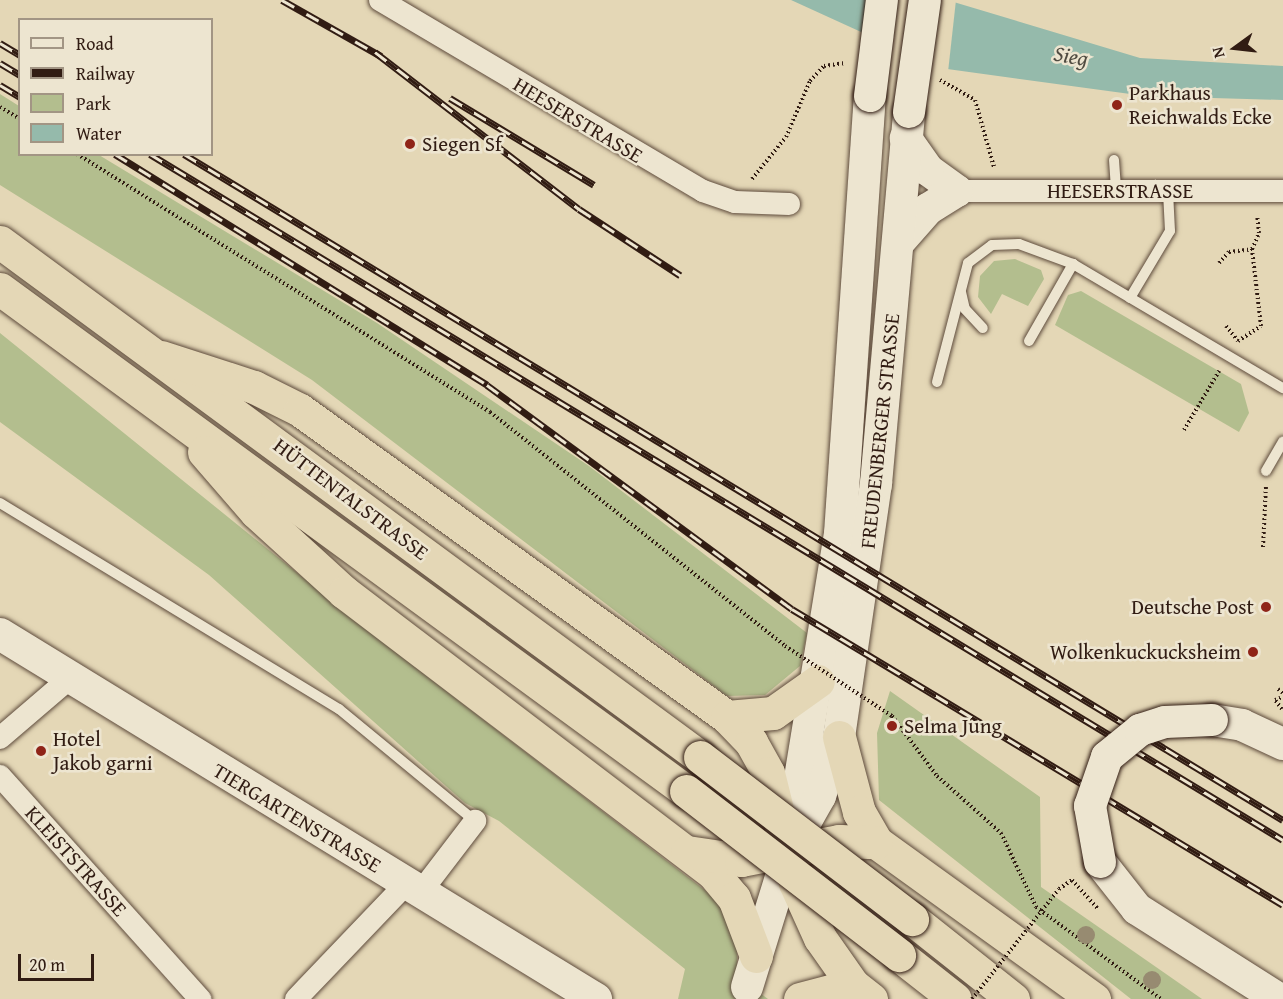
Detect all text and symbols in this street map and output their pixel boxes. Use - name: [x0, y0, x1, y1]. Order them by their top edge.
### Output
- legend: [18, 18, 213, 156]
- north arrow: [1205, 18, 1265, 78]
- text: Road: [76, 30, 114, 57]
- water label: Sieg: [1052, 40, 1090, 72]
- text: N: [1205, 44, 1231, 61]
- text: Railway: [76, 60, 135, 87]
- street label: HEESERSTRASSE: [509, 72, 647, 168]
- place label: Parkhaus Reichwalds Ecke: [1129, 80, 1272, 130]
- text: Park: [76, 90, 111, 117]
- marker: Parkhaus Reichwalds Ecke: [1110, 98, 1124, 112]
- text: Water: [76, 120, 121, 147]
- place label: Siegen Sf: [422, 131, 502, 157]
- marker: Siegen Sf: [403, 137, 417, 151]
- street label: HEESERSTRASSE: [1047, 178, 1193, 204]
- street label: FREUDENBERGER STRASSE: [855, 312, 905, 550]
- street label: HÜTTENTALSTRASSE: [269, 433, 433, 565]
- place label: Deutsche Post: [1131, 594, 1254, 620]
- marker: Deutsche Post: [1259, 600, 1273, 614]
- place label: Wolkenkuckucksheim: [1050, 639, 1241, 665]
- marker: Wolkenkuckucksheim: [1246, 645, 1260, 659]
- place label: Selma Jung: [904, 713, 1002, 739]
- marker: Selma Jung: [885, 719, 899, 733]
- place label: Hotel Jakob garni: [53, 726, 153, 776]
- marker: Hotel Jakob garni: [34, 744, 48, 758]
- street label: TIERGARTENSTRASSE: [208, 758, 386, 878]
- street label: KLEISTSTRASSE: [20, 801, 132, 921]
- scale bar: [21, 942, 98, 980]
- text: 20 m: [29, 951, 65, 978]

